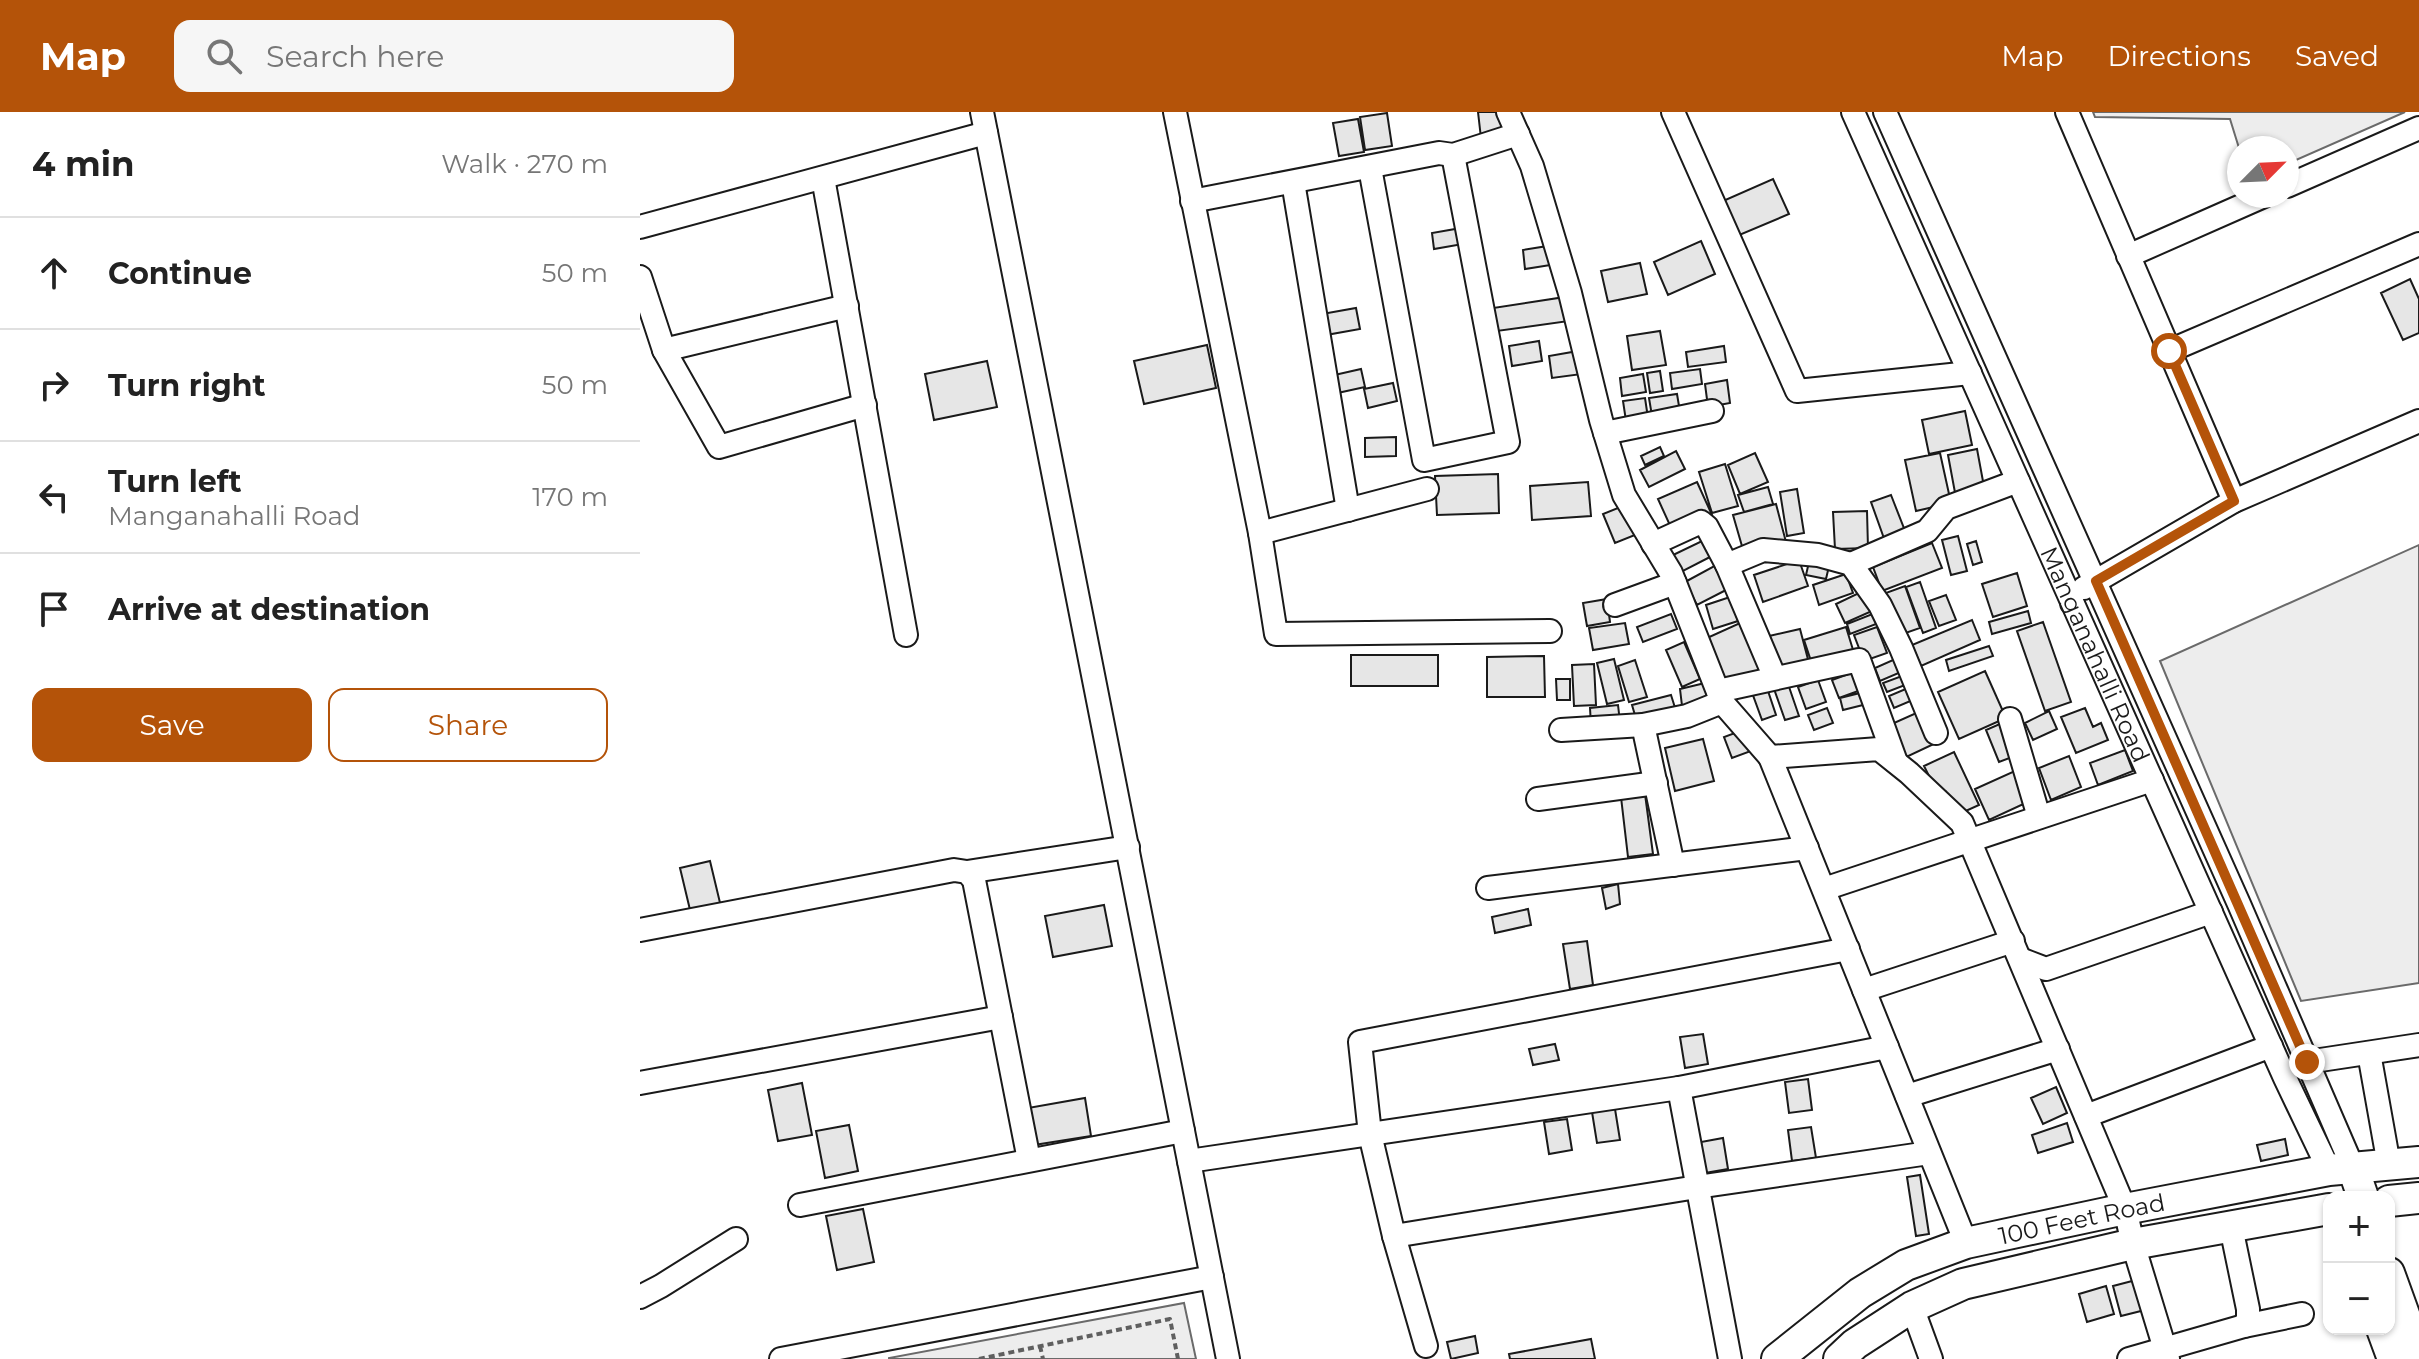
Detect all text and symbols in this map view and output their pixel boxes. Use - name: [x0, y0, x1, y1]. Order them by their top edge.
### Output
- search box: [174, 20, 734, 92]
- text: Map: [40, 33, 126, 80]
- icon: search: [202, 34, 246, 78]
- text: Search here: [266, 38, 444, 75]
- text: Map: [2001, 39, 2063, 73]
- text: Directions: [2107, 39, 2251, 73]
- text: Saved: [2295, 39, 2379, 73]
- north arrow: [2227, 136, 2299, 208]
- text: 4 min: [32, 143, 134, 185]
- text: Walk · 270 m: [441, 148, 608, 180]
- icon: ahead: [32, 251, 76, 295]
- text: Continue: [108, 255, 252, 292]
- text: 50 m: [542, 257, 608, 289]
- route start: [2151, 333, 2187, 369]
- icon: right: [32, 363, 76, 407]
- text: Turn right: [108, 367, 265, 404]
- text: 50 m: [542, 369, 608, 401]
- text: Turn left: [108, 463, 241, 500]
- icon: left: [32, 475, 76, 519]
- text: 170 m: [532, 481, 608, 513]
- text: Manganahalli Road: [108, 500, 361, 532]
- street label: Manganahalli Road: [2035, 542, 2156, 767]
- icon: arrive: [32, 587, 76, 631]
- text: Arrive at destination: [108, 591, 430, 628]
- button: Save: [32, 688, 312, 762]
- button: Share: [328, 688, 608, 762]
- route end: [2289, 1044, 2325, 1080]
- street label: 100 Feet Road: [1996, 1187, 2167, 1250]
- map controls: [2323, 1191, 2395, 1335]
- button: +: [2323, 1191, 2395, 1263]
- button: −: [2323, 1263, 2395, 1335]

